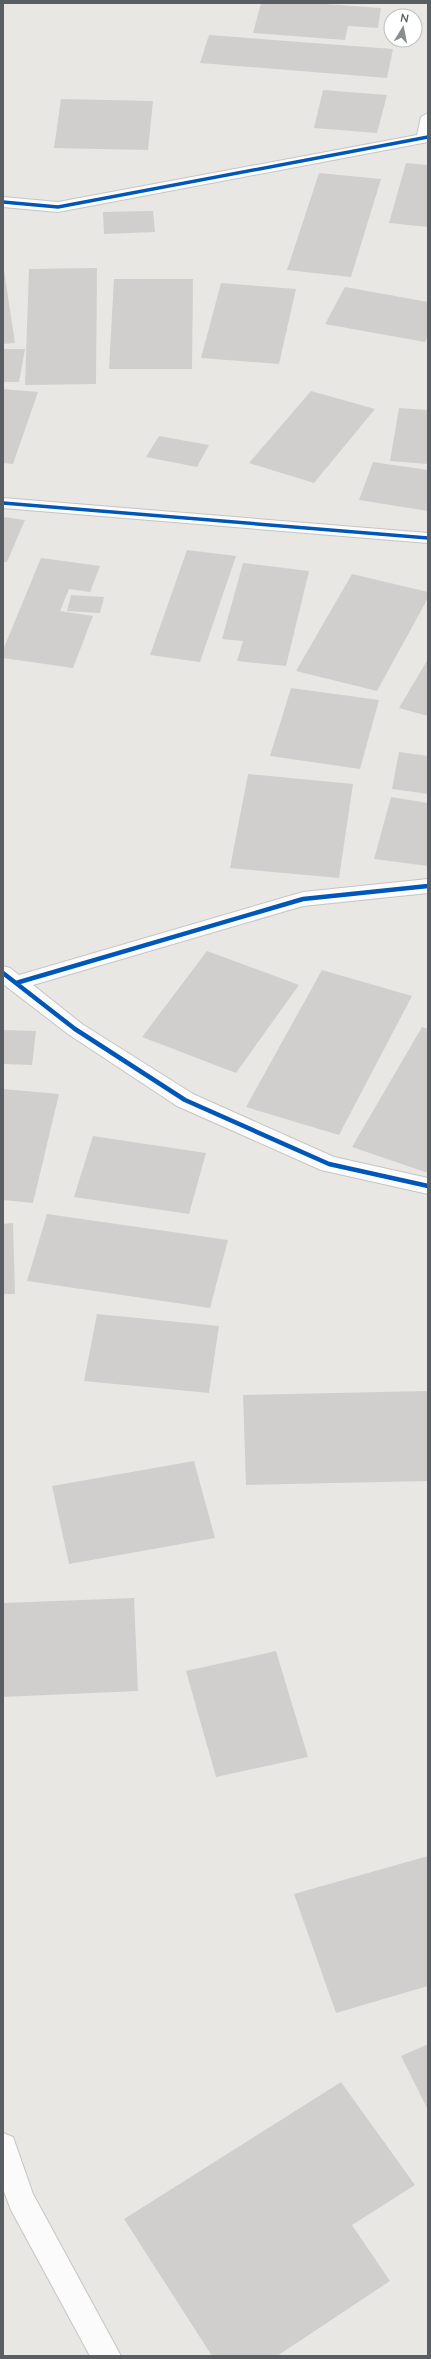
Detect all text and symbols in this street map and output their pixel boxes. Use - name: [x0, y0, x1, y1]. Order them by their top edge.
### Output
- north arrow: [383, 8, 423, 48]
- text: N: [400, 11, 410, 25]

